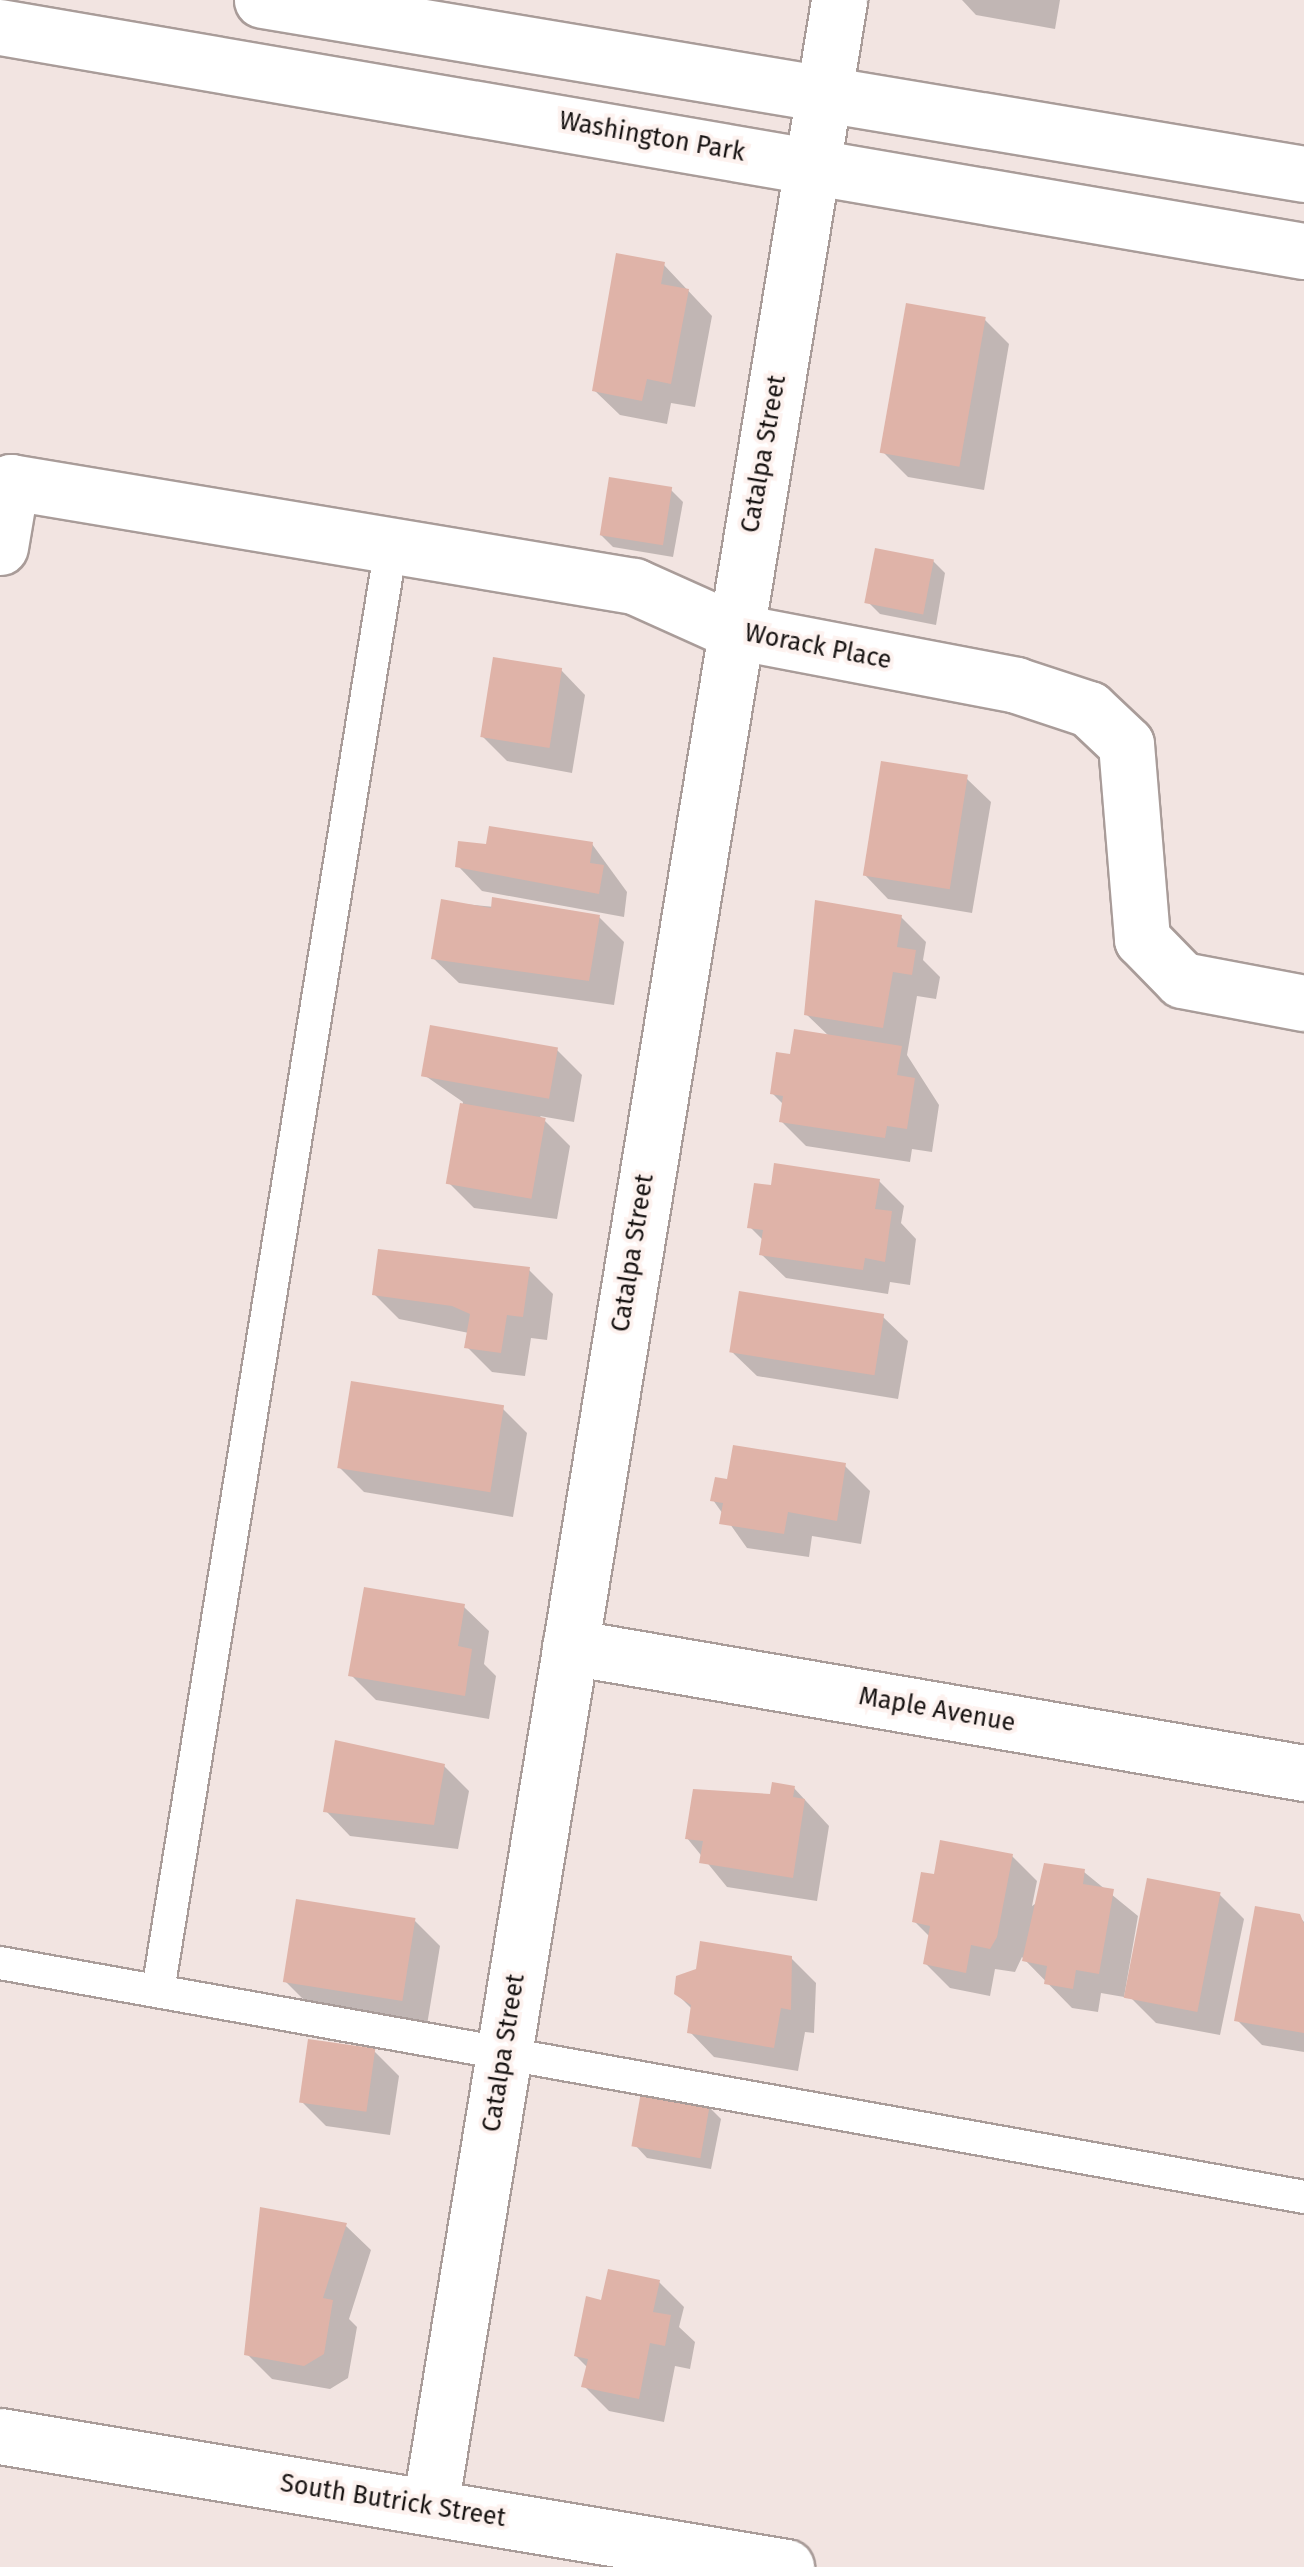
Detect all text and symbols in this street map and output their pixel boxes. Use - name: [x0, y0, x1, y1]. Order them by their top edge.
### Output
- street label: Washington Park: [557, 106, 747, 168]
- street label: Catalpa Street: [735, 373, 793, 535]
- street label: Worack Place: [742, 618, 894, 676]
- street label: Catalpa Street: [606, 1172, 660, 1334]
- street label: Maple Avenue: [856, 1681, 1018, 1739]
- street label: Catalpa Street: [477, 1972, 531, 2134]
- street label: South Butrick Street: [278, 2468, 508, 2534]

